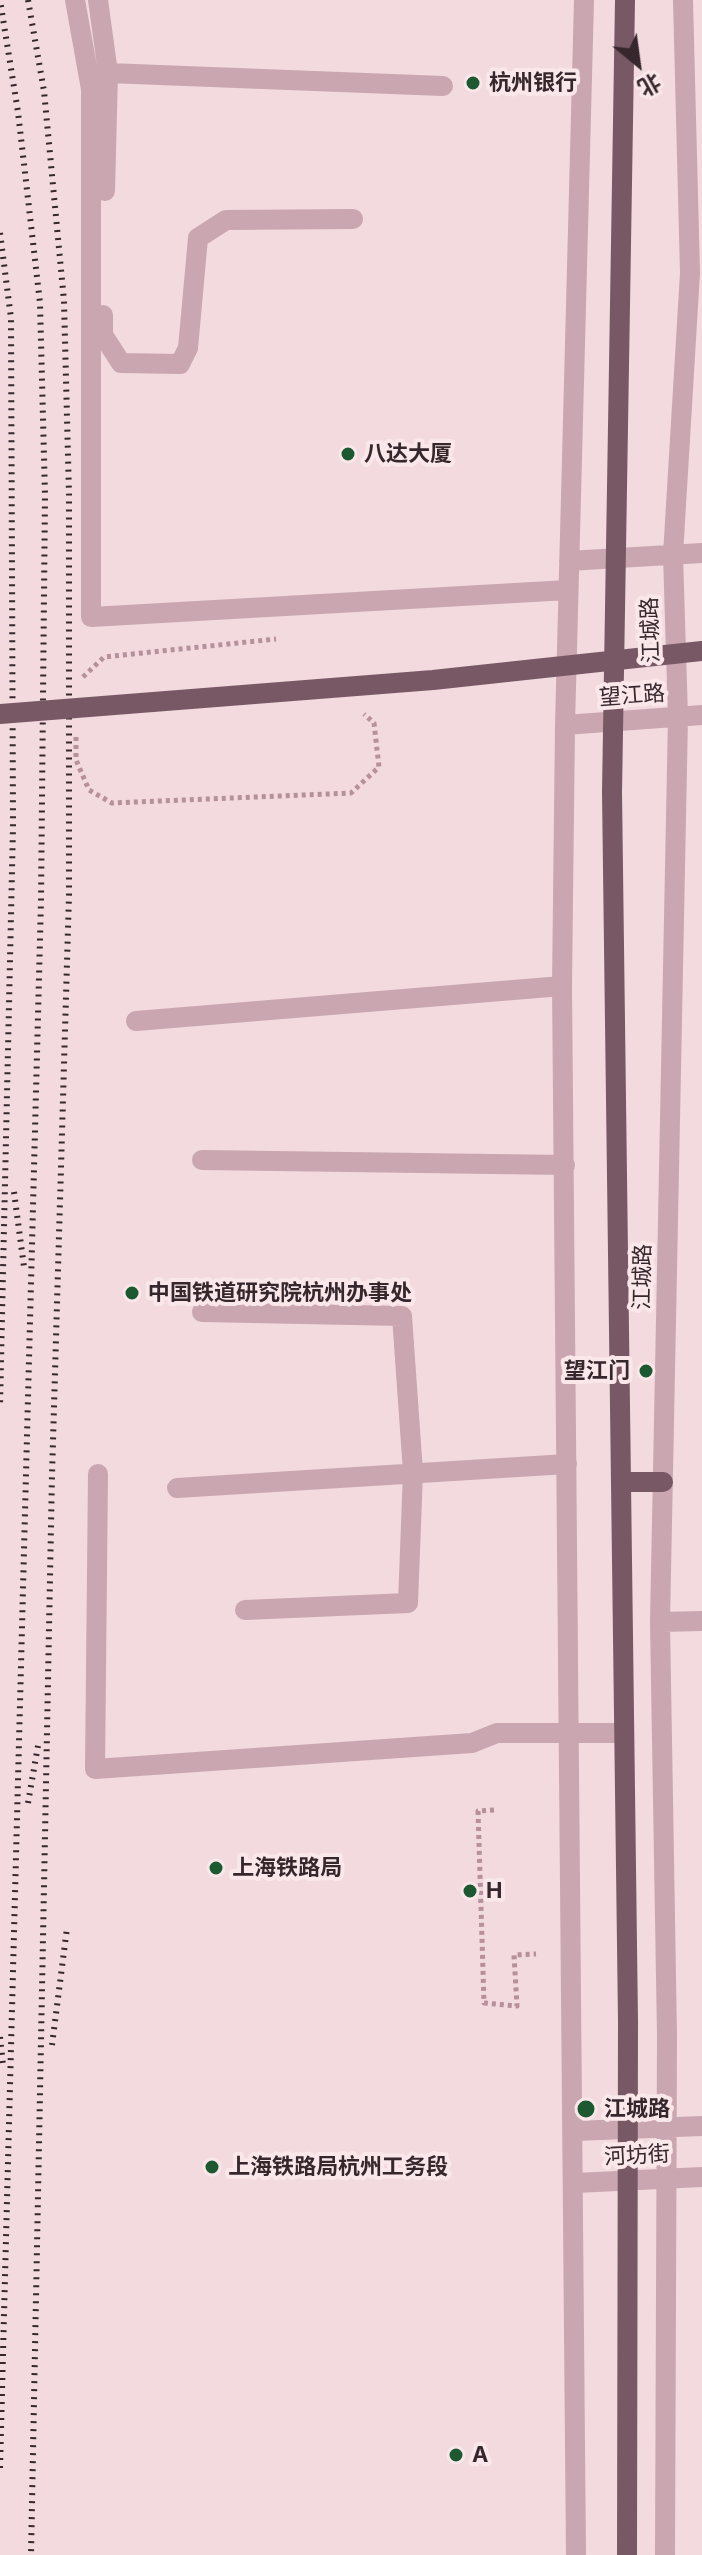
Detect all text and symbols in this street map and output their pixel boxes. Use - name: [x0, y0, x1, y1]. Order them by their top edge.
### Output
- north arrow: [598, 24, 678, 104]
- text: 北: [634, 68, 666, 102]
- place label: 杭州银行: [489, 70, 577, 96]
- marker: 杭州银行: [464, 74, 482, 92]
- place label: 八达大厦: [364, 441, 452, 467]
- marker: 八达大厦: [339, 445, 357, 463]
- street label: 江城路: [637, 597, 665, 663]
- street label: 望江路: [598, 681, 666, 711]
- street label: 江城路: [629, 1244, 657, 1310]
- place label: 中国铁道研究院杭州办事处: [148, 1280, 412, 1306]
- marker: 中国铁道研究院杭州办事处: [123, 1284, 141, 1302]
- place label: 望江门: [564, 1358, 630, 1384]
- marker: 望江门: [637, 1362, 655, 1380]
- place label: 上海铁路局: [232, 1855, 342, 1881]
- marker: 上海铁路局: [207, 1859, 225, 1877]
- place label: H: [486, 1878, 502, 1904]
- marker: H: [461, 1882, 479, 1900]
- place label: 江城路: [604, 2096, 670, 2122]
- marker: 江城路: [575, 2098, 597, 2120]
- street label: 河坊街: [603, 2141, 671, 2171]
- place label: 上海铁路局杭州工务段: [228, 2154, 448, 2180]
- marker: 上海铁路局杭州工务段: [203, 2158, 221, 2176]
- place label: A: [472, 2442, 488, 2468]
- marker: A: [447, 2446, 465, 2464]

